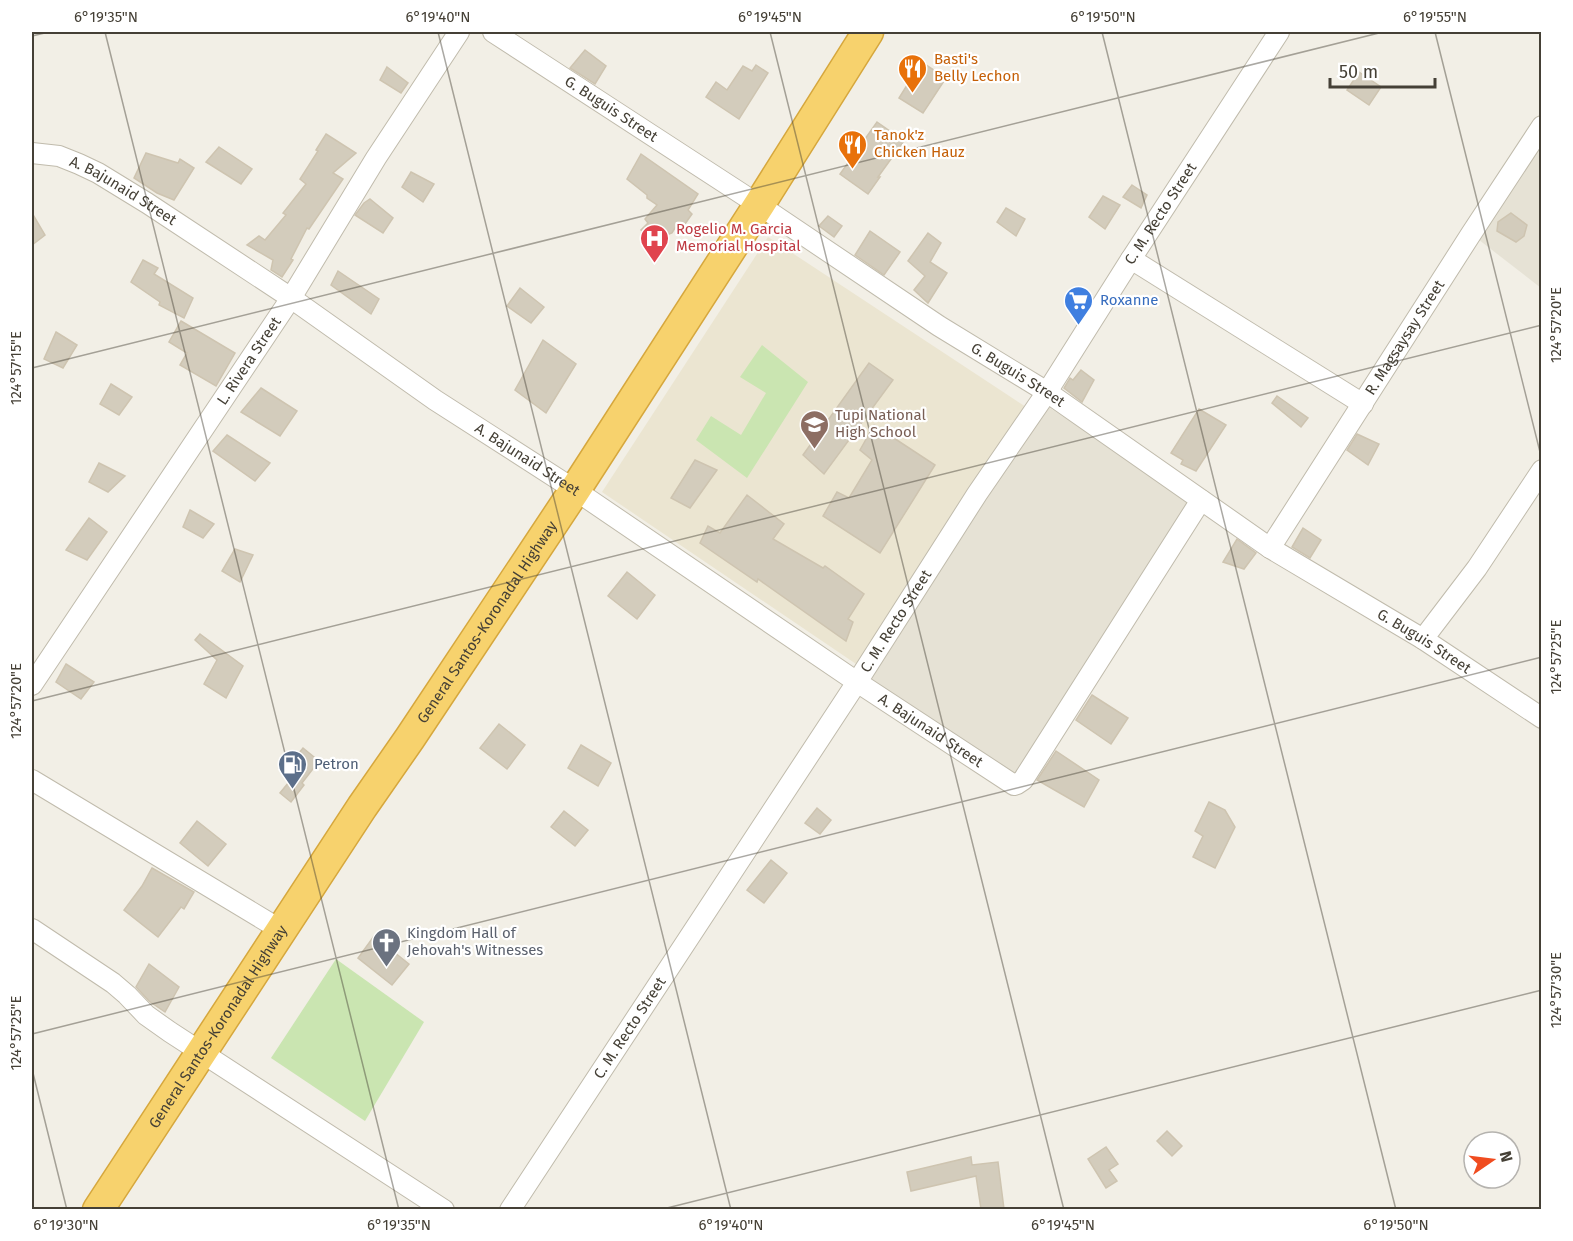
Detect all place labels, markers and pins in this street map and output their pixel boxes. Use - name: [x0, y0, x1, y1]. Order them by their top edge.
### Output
- place label: Basti's Belly Lechon: [934, 50, 1020, 85]
- restaurant icon: Basti's Belly Lechon: [897, 52, 929, 94]
- place label: Tanok'z Chicken Hauz: [874, 126, 965, 161]
- restaurant icon: Tanok'z Chicken Hauz: [837, 128, 869, 170]
- place label: Rogelio M. Garcia Memorial Hospital: [676, 220, 801, 255]
- hospital icon: Rogelio M. Garcia Memorial Hospital: [639, 222, 671, 264]
- supermarket icon: Roxanne: [1063, 284, 1095, 326]
- place label: Roxanne: [1100, 291, 1158, 309]
- place label: Tupi National High School: [835, 406, 927, 441]
- school or university icon: Tupi National High School: [798, 408, 830, 450]
- fuel station icon: Petron: [277, 748, 309, 790]
- place label: Petron: [314, 755, 359, 773]
- place label: Kingdom Hall of Jehovah's Witnesses: [407, 924, 543, 959]
- church icon: Kingdom Hall of Jehovah's Witnesses: [370, 926, 402, 968]

